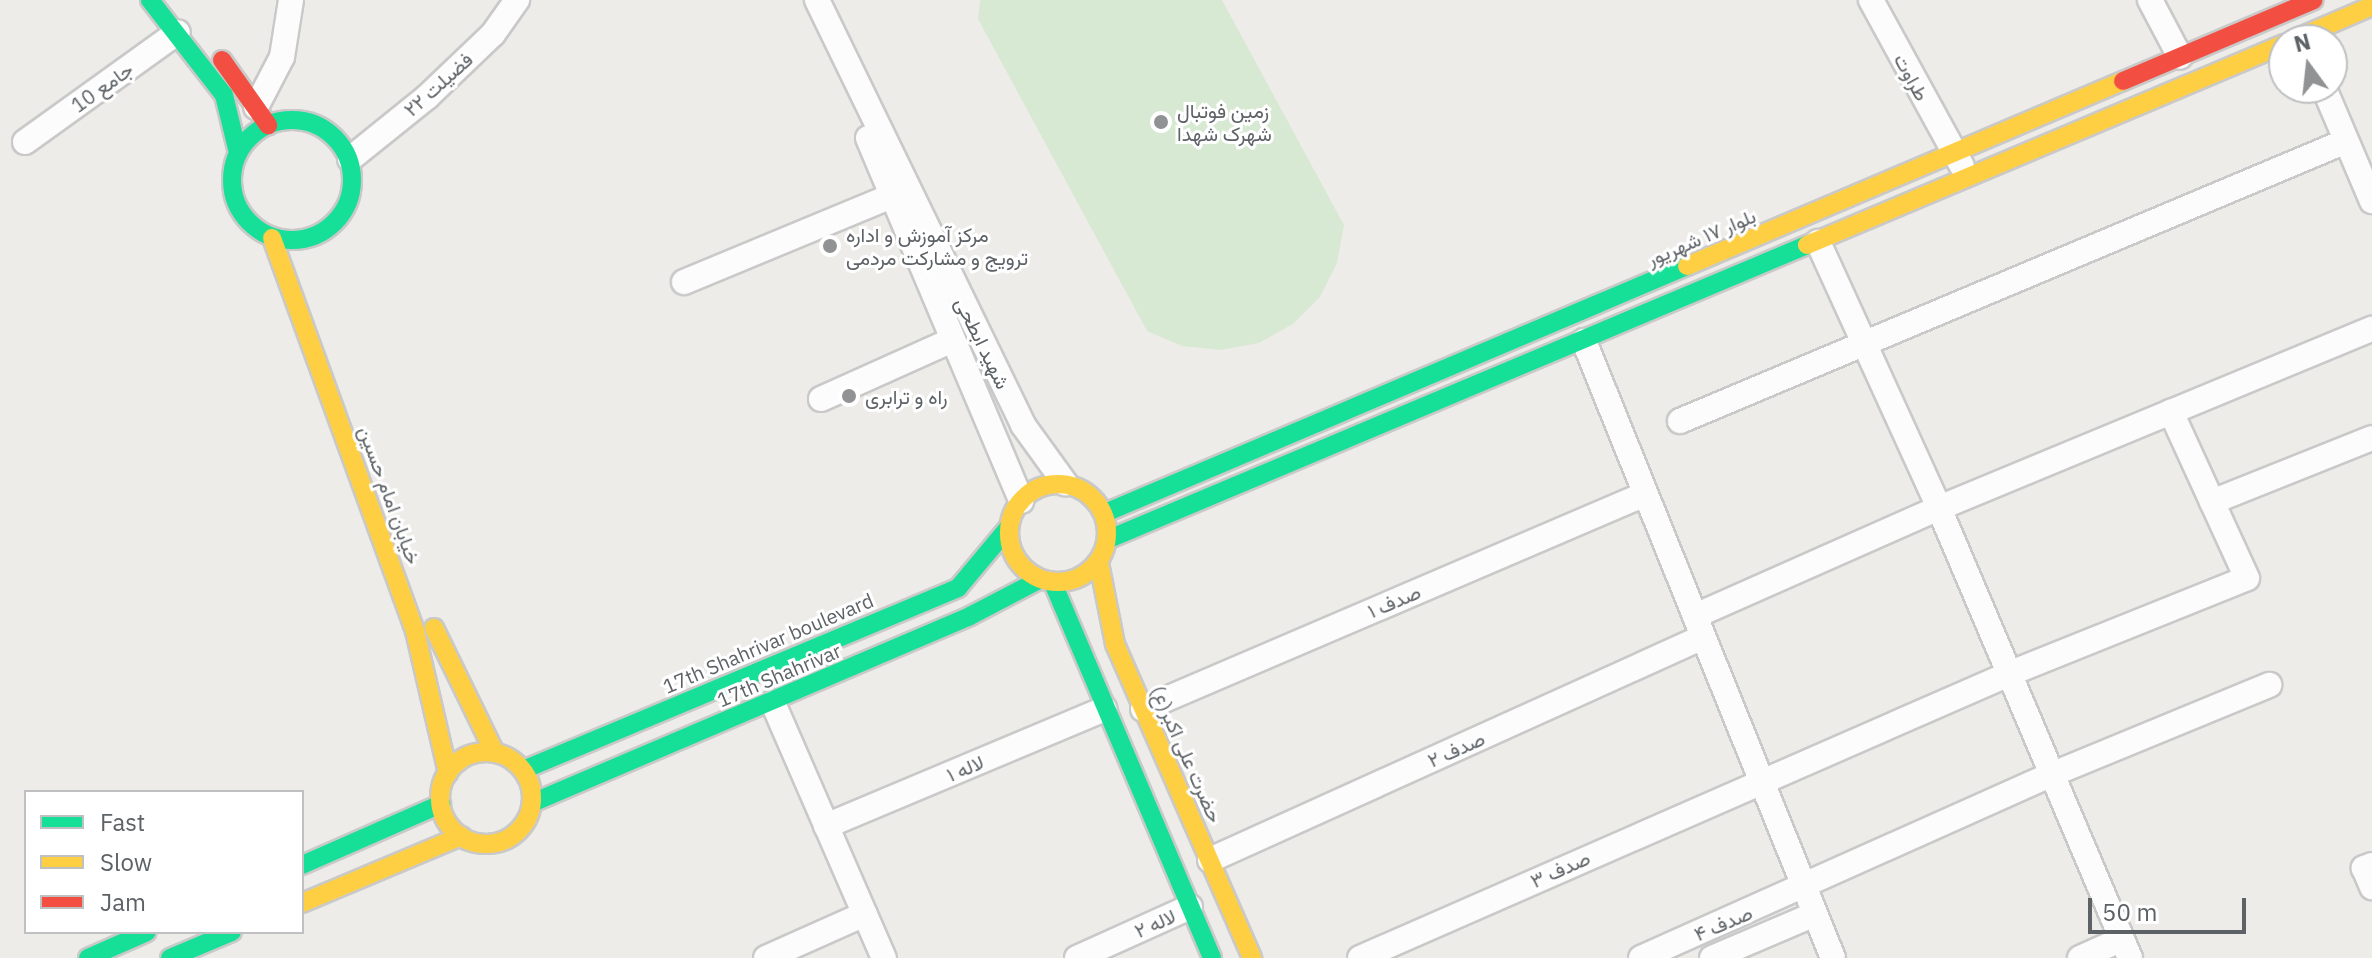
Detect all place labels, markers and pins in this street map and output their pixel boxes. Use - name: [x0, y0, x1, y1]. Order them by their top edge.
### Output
- place label: زمین فوتبال شهرک شهدا: [1177, 98, 1272, 145]
- marker: زمین فوتبال شهرک شهدا: [1152, 113, 1170, 131]
- place label: مرکز آموزش و اداره ترویج و مشارکت مردمی: [846, 222, 1028, 269]
- marker: مرکز آموزش و اداره ترویج و مشارکت مردمی: [821, 237, 839, 255]
- place label: راه و ترابری: [865, 384, 948, 408]
- marker: راه و ترابری: [840, 387, 858, 405]

